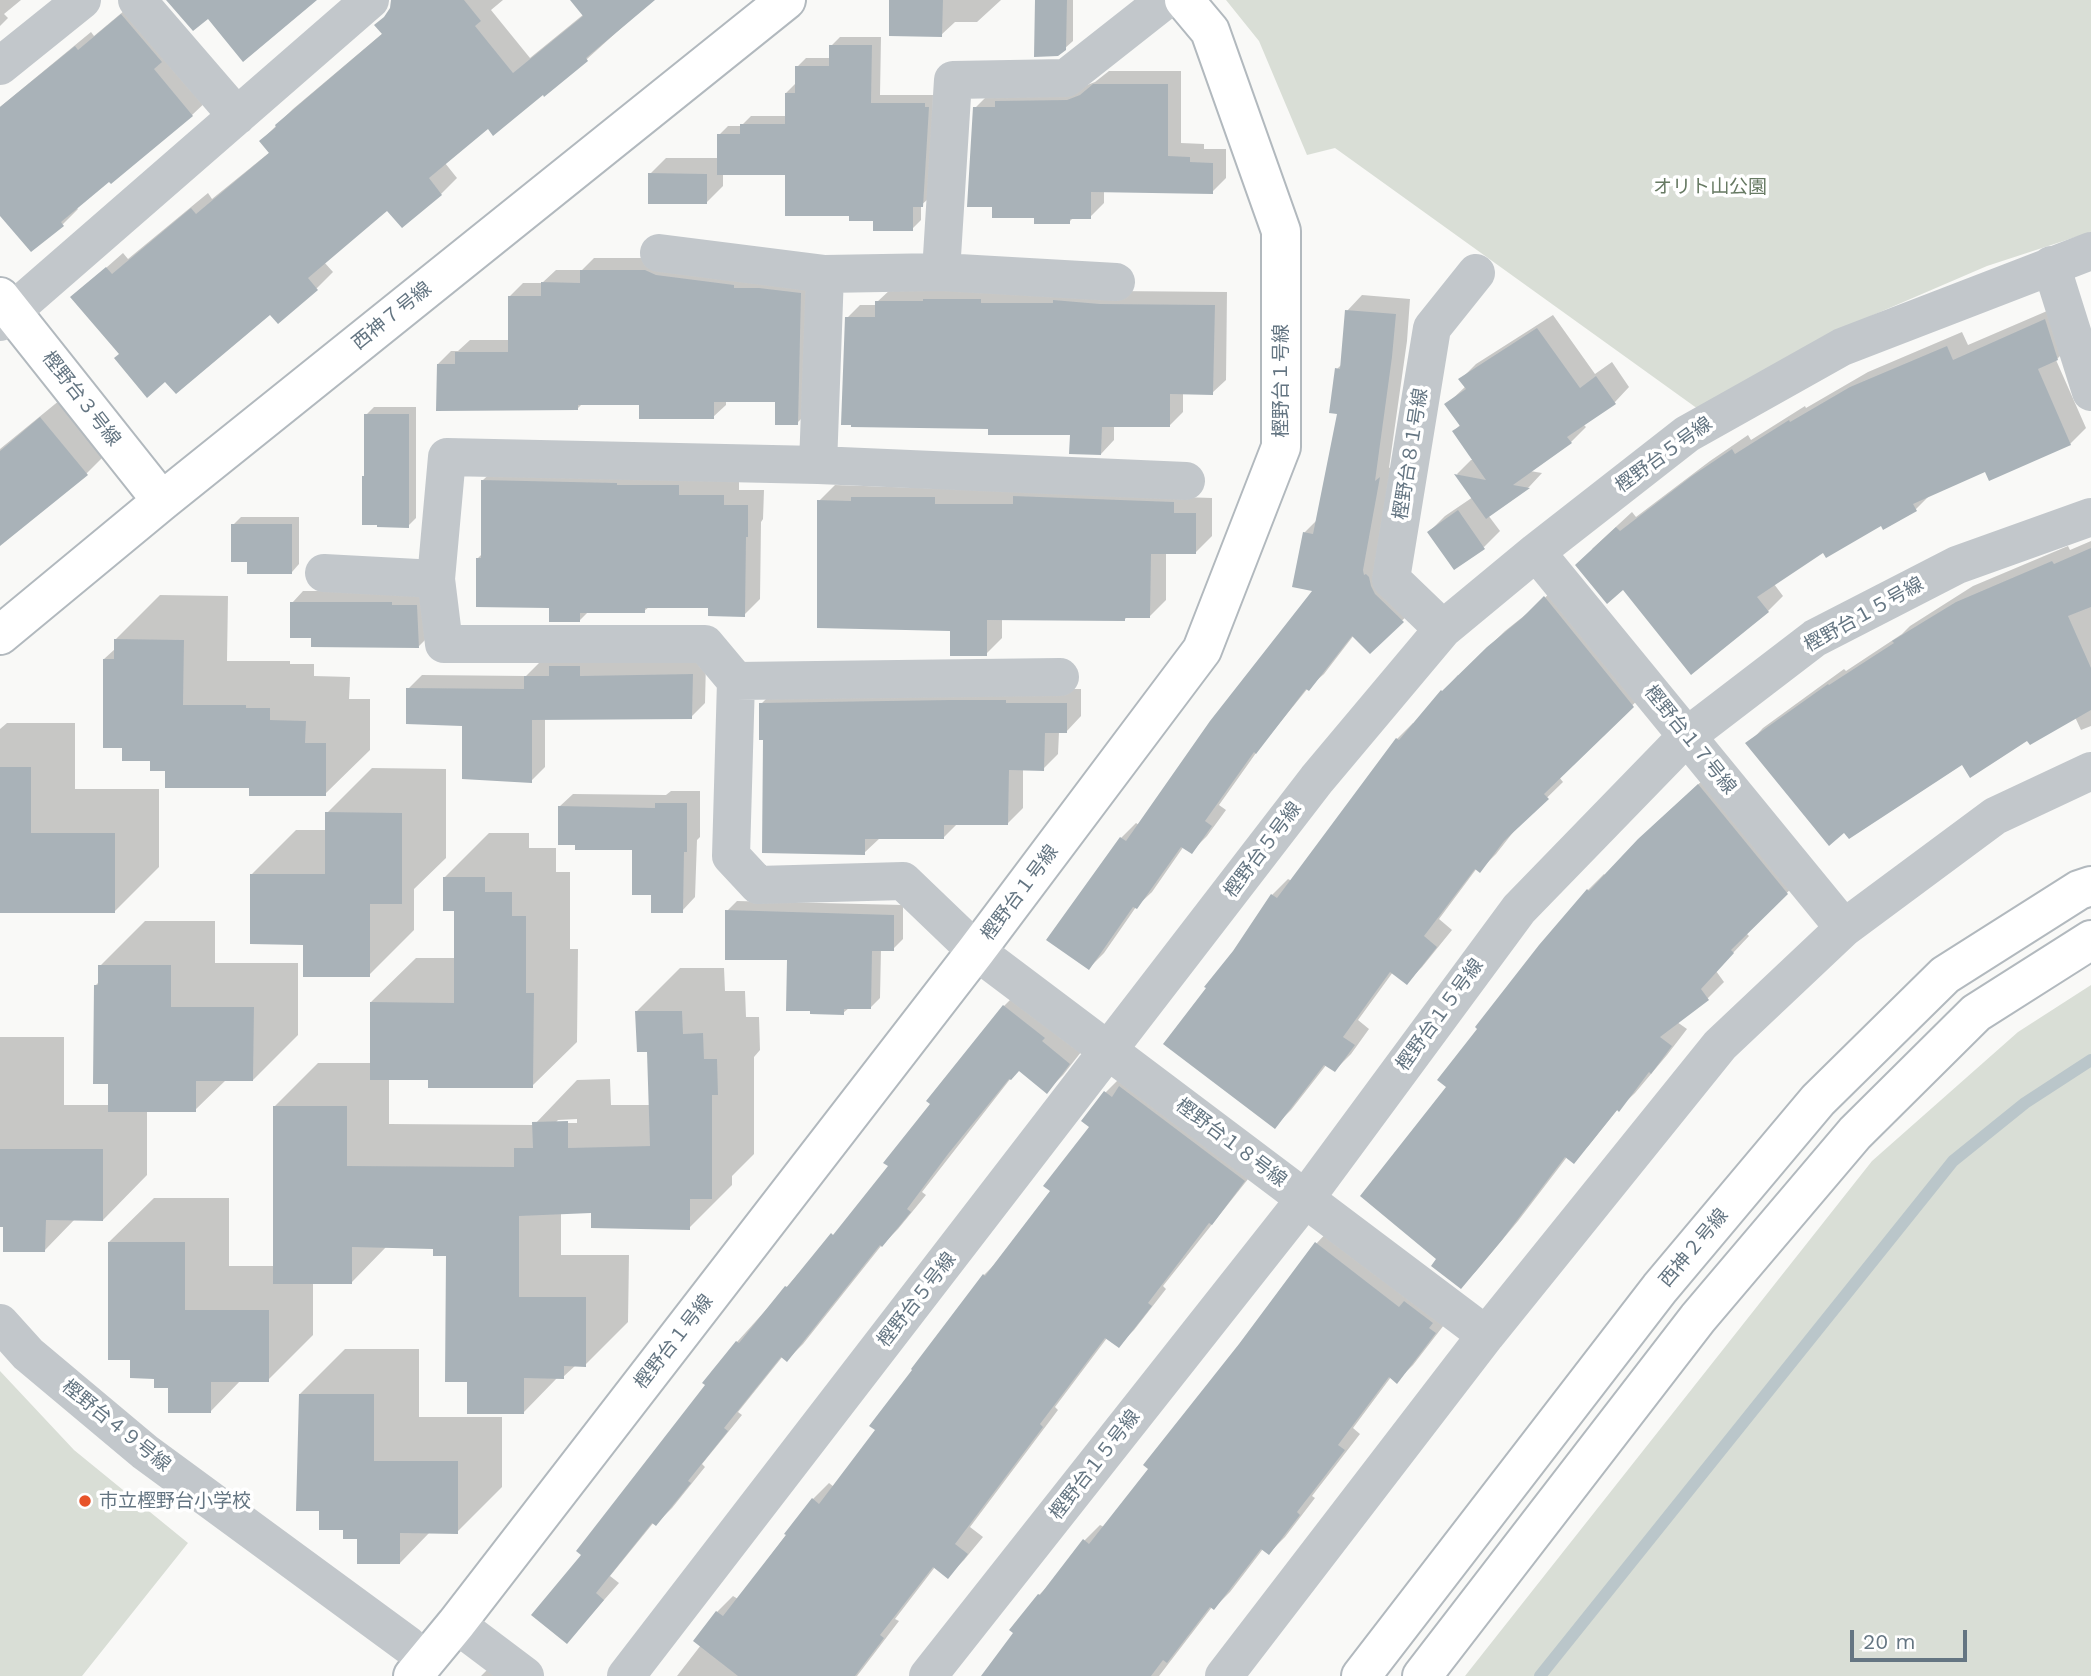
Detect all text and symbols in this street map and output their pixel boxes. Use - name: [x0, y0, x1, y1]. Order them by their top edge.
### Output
- park label: オリト山公園: [1653, 176, 1767, 198]
- street label: 西神７号線: [348, 277, 436, 355]
- street label: 樫野台１号線: [1270, 324, 1292, 438]
- street label: 樫野台３号線: [37, 347, 125, 451]
- street label: 樫野台８１号線: [1389, 387, 1433, 521]
- street label: 樫野台５号線: [1611, 412, 1717, 498]
- street label: 樫野台１５号線: [1800, 573, 1928, 657]
- street label: 樫野台１７号線: [1639, 681, 1741, 799]
- street label: 樫野台５号線: [1220, 798, 1306, 902]
- street label: 樫野台１号線: [977, 841, 1063, 945]
- street label: 樫野台１５号線: [1392, 954, 1488, 1076]
- street label: 樫野台１８号線: [1171, 1094, 1291, 1192]
- street label: 西神２号線: [1655, 1204, 1733, 1292]
- street label: 樫野台５号線: [873, 1248, 961, 1352]
- street label: 樫野台１号線: [630, 1290, 718, 1394]
- street label: 樫野台４９号線: [57, 1375, 175, 1477]
- street label: 樫野台１５号線: [1045, 1406, 1145, 1524]
- place label: 市立樫野台小学校: [99, 1490, 251, 1512]
- marker: 市立樫野台小学校: [77, 1493, 93, 1509]
- scale bar: [1853, 1616, 1970, 1660]
- text: 20 m: [1863, 1629, 1915, 1654]

